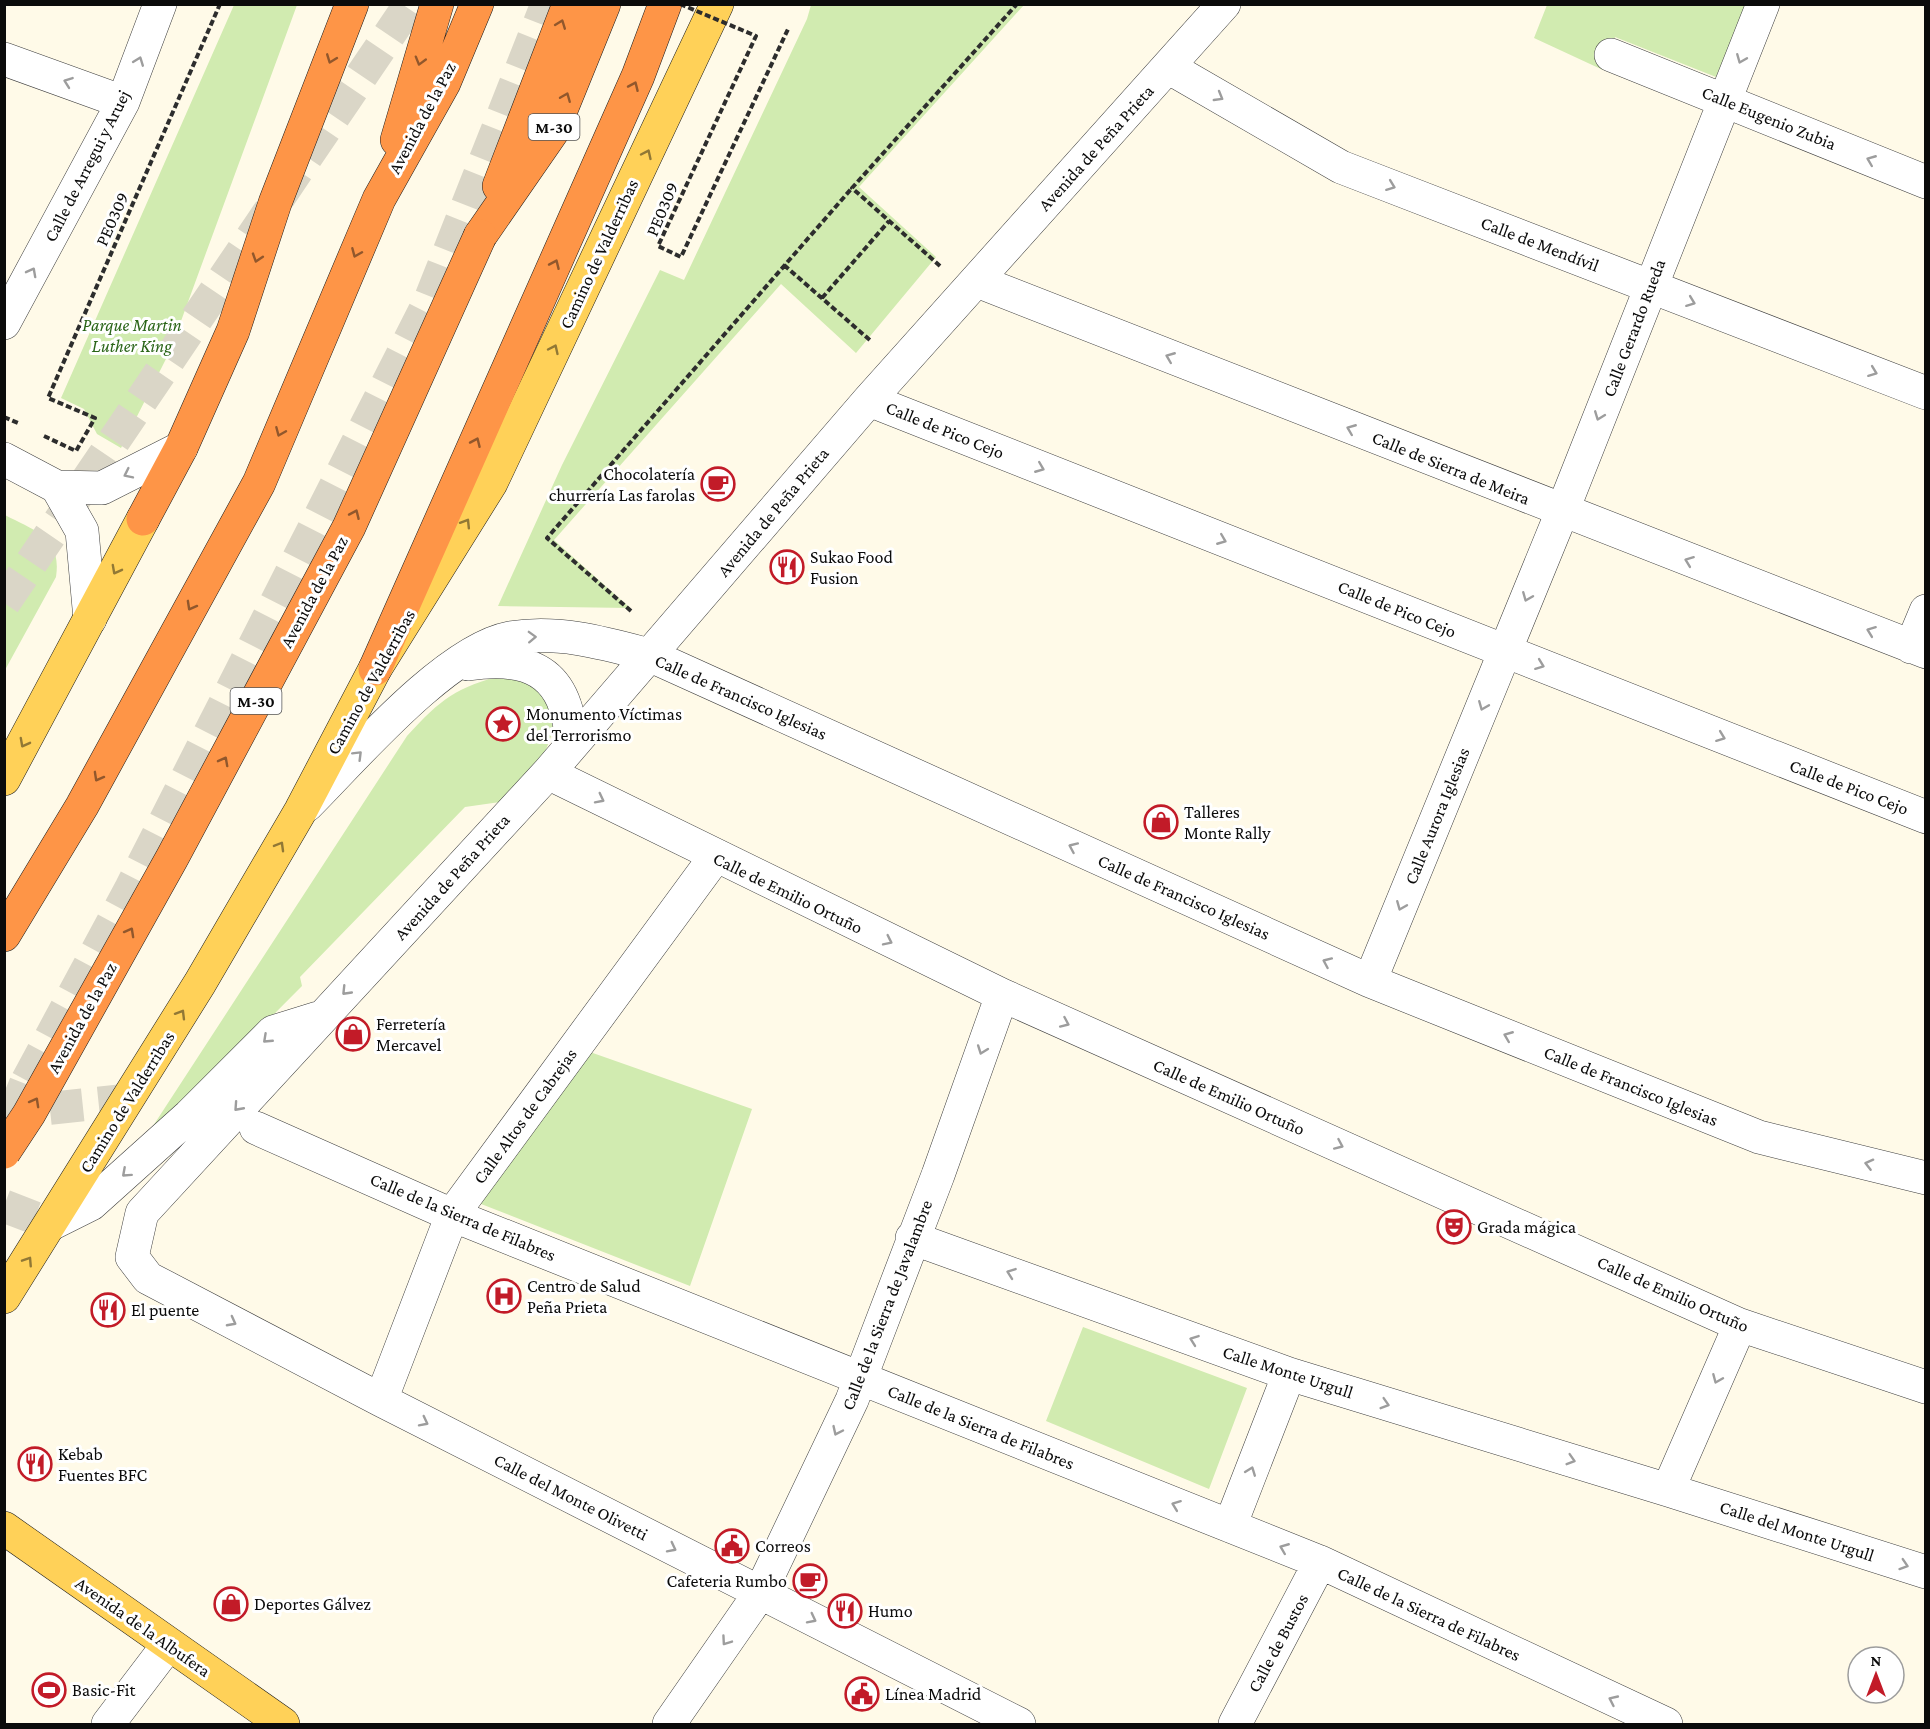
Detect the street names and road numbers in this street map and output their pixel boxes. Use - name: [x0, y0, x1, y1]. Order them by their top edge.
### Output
- street label: Avenida de la Paz: [384, 59, 460, 177]
- street label: Avenida de Peña Prieta: [1034, 81, 1158, 215]
- street label: Calle Eugenio Zubia: [1699, 82, 1839, 154]
- street label: Calle de Arregui y Aruej: [40, 87, 135, 246]
- road number: M-30: [528, 114, 580, 140]
- street label: Camino de Valderribas: [556, 176, 642, 332]
- street label: PE0309: [642, 179, 682, 239]
- street label: PE0309: [91, 189, 133, 249]
- street label: Calle de Mendívil: [1478, 212, 1602, 276]
- street label: Calle Gerardo Rueda: [1598, 256, 1670, 400]
- street label: Calle de Pico Cejo: [883, 397, 1007, 464]
- street label: Calle de Sierra de Meira: [1369, 427, 1533, 509]
- street label: Avenida de Peña Prieta: [713, 443, 833, 581]
- street label: Avenida de la Paz: [276, 533, 352, 651]
- street label: Calle de Pico Cejo: [1335, 576, 1459, 643]
- street label: Camino de Valderribas: [323, 606, 419, 758]
- street label: Calle de Francisco Iglesias: [652, 650, 830, 744]
- road number: M-30: [230, 688, 282, 714]
- street label: Calle Aurora Iglesias: [1400, 745, 1474, 887]
- street label: Calle de Pico Cejo: [1786, 755, 1911, 820]
- street label: Avenida de Peña Prieta: [390, 810, 514, 944]
- street label: Calle de Emilio Ortuño: [710, 848, 866, 938]
- street label: Calle de Francisco Iglesias: [1095, 850, 1273, 944]
- street label: Avenida de la Paz: [43, 959, 121, 1077]
- street label: Camino de Valderribas: [75, 1028, 179, 1176]
- street label: Calle de Francisco Iglesias: [1541, 1042, 1721, 1130]
- street label: Calle Altos de Cabrejas: [469, 1044, 582, 1188]
- street label: Calle de Emilio Ortuño: [1150, 1055, 1308, 1139]
- street label: Calle de la Sierra de Filabres: [367, 1169, 559, 1265]
- street label: Calle de la Sierra de Javalambre: [838, 1197, 936, 1413]
- street label: Calle de Emilio Ortuño: [1594, 1252, 1752, 1336]
- street label: Calle Monte Urgull: [1220, 1342, 1356, 1403]
- street label: Calle de la Sierra de Filabres: [885, 1380, 1077, 1474]
- street label: Calle del Monte Olivetti: [491, 1450, 651, 1545]
- street label: Calle del Monte Urgull: [1717, 1497, 1877, 1566]
- street label: Calle de la Sierra de Filabres: [1334, 1563, 1524, 1665]
- street label: Avenida de la Albufera: [72, 1573, 214, 1681]
- street label: Calle de Bustos: [1244, 1590, 1312, 1696]

